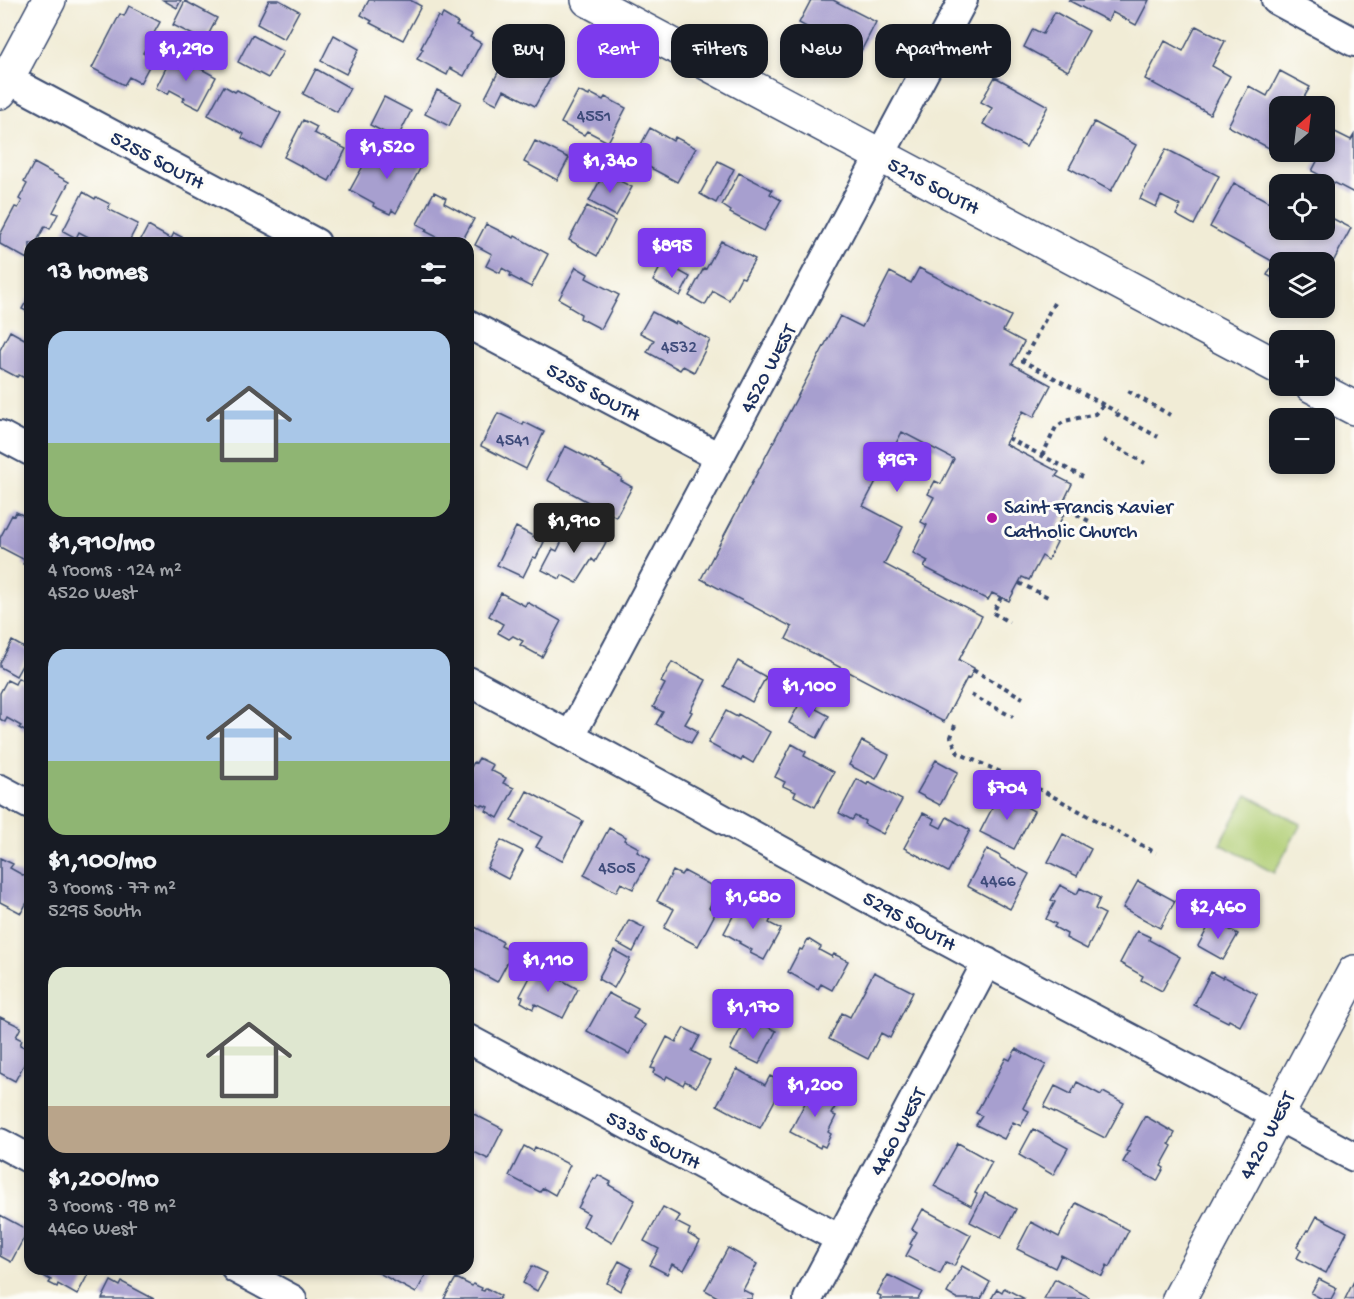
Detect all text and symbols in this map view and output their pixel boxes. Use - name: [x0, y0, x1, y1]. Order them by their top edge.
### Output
- chip: Buy: [492, 24, 565, 78]
- chip: Rent: [577, 24, 659, 78]
- chip: Filters: [671, 24, 768, 78]
- chip: New: [780, 24, 863, 78]
- chip: Apartment: [875, 24, 1011, 78]
- pin: $1,290: [137, 31, 235, 82]
- text: $1,290: [159, 39, 213, 62]
- north arrow: [1269, 96, 1335, 162]
- map controls: [1269, 96, 1335, 474]
- house number: 4551: [577, 107, 611, 128]
- street label: 5255 SOUTH: [105, 127, 209, 198]
- pin: $1,520: [338, 129, 436, 180]
- text: $1,520: [359, 137, 415, 160]
- pin: $1,340: [561, 143, 659, 194]
- text: $1,340: [583, 151, 637, 174]
- street label: 5215 SOUTH: [882, 153, 983, 223]
- button: locate: [1269, 174, 1335, 240]
- pin: $895: [636, 228, 708, 279]
- text: $895: [652, 236, 692, 259]
- button: layers: [1269, 252, 1335, 318]
- icon: filters: [417, 257, 450, 290]
- text: 13 homes: [48, 258, 147, 289]
- street label: 4520 WEST: [736, 320, 804, 418]
- button: +: [1269, 330, 1335, 396]
- house number: 4532: [661, 338, 697, 359]
- street label: 5255 SOUTH: [541, 359, 645, 430]
- icon: home: [195, 370, 303, 478]
- button: −: [1269, 408, 1335, 474]
- house number: 4541: [496, 431, 530, 452]
- pin: $967: [861, 442, 933, 493]
- text: $967: [877, 450, 917, 473]
- place label: Saint Francis Xavier Catholic Church: [1004, 497, 1174, 546]
- pin: $1,910: [525, 503, 623, 554]
- text: $1,910: [548, 511, 600, 534]
- marker: Saint Francis Xavier Catholic Church: [985, 511, 999, 525]
- text: $1,910/mo: [48, 529, 155, 560]
- text: 4 rooms · 124 m²: [48, 560, 182, 583]
- text: 4520 West: [48, 583, 137, 606]
- pin: $1,100: [760, 668, 858, 719]
- text: $1,100: [782, 676, 836, 699]
- icon: home: [195, 688, 303, 796]
- pin: $704: [971, 770, 1043, 821]
- text: $704: [987, 778, 1027, 801]
- text: $1,100/mo: [48, 847, 157, 878]
- house number: 4505: [598, 859, 636, 880]
- house number: 4466: [980, 872, 1017, 893]
- text: 3 rooms · 77 m²: [48, 878, 176, 901]
- pin: $1,680: [704, 879, 802, 930]
- text: $1,680: [725, 887, 781, 910]
- street label: 5295 SOUTH: [857, 887, 960, 959]
- pin: $2,460: [1169, 889, 1267, 940]
- text: $2,460: [1190, 897, 1246, 920]
- text: 5295 South: [48, 901, 142, 924]
- pin: $1,110: [499, 942, 597, 993]
- text: $1,110: [523, 950, 573, 973]
- pin: $1,170: [704, 989, 802, 1040]
- text: $1,170: [726, 997, 780, 1020]
- icon: home: [195, 1006, 303, 1114]
- pin: $1,200: [766, 1067, 864, 1118]
- text: $1,200: [787, 1075, 843, 1098]
- street label: 4460 WEST: [866, 1084, 934, 1181]
- street label: 4420 WEST: [1236, 1088, 1303, 1185]
- street label: 5335 SOUTH: [601, 1107, 705, 1178]
- text: $1,200/mo: [48, 1165, 159, 1196]
- text: 3 rooms · 98 m²: [48, 1196, 176, 1219]
- text: 4460 West: [48, 1219, 136, 1242]

